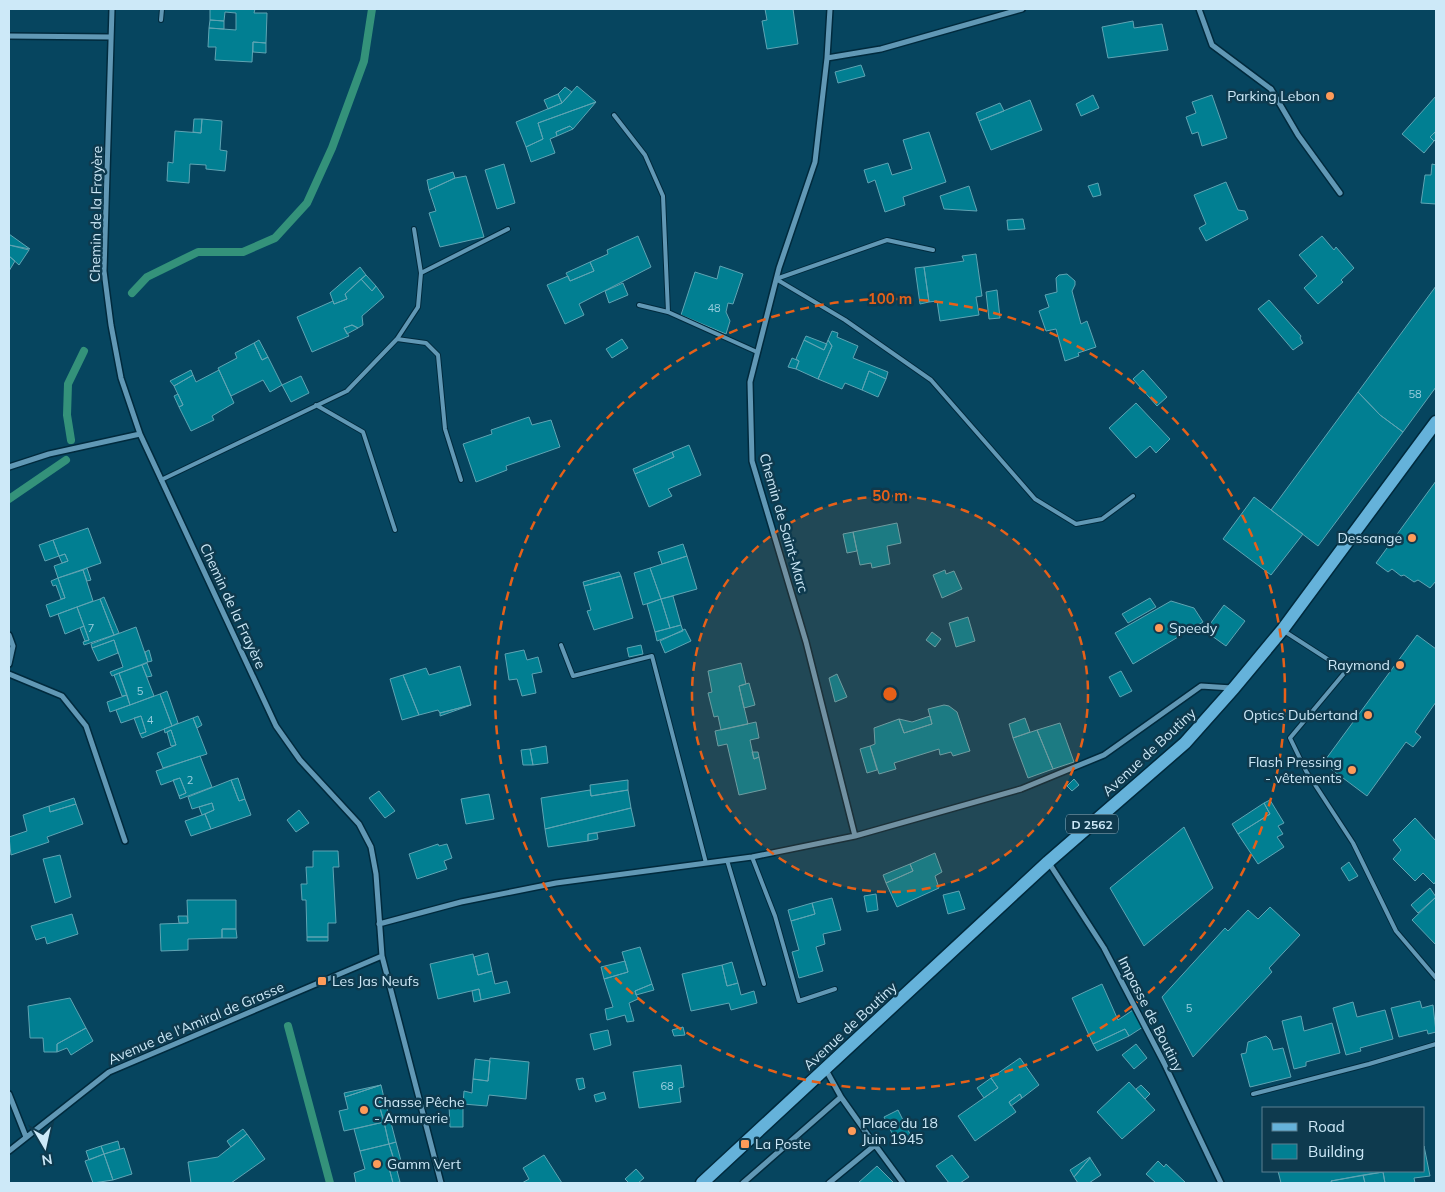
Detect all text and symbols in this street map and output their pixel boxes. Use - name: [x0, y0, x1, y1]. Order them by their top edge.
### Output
- place label: Parking Lebon: [1227, 87, 1320, 105]
- marker: Parking Lebon: [1324, 90, 1336, 102]
- street label: Chemin de la Frayère: [86, 146, 106, 282]
- text: 100 m: [868, 289, 912, 308]
- house number: 48: [707, 301, 721, 315]
- house number: 58: [1408, 387, 1422, 401]
- street label: Chemin de Saint-Marc: [755, 451, 813, 595]
- text: 50 m: [872, 486, 908, 505]
- place label: Dessange: [1337, 529, 1402, 547]
- marker: Dessange: [1406, 532, 1418, 544]
- street label: Chemin de la Frayère: [196, 540, 270, 672]
- place label: Speedy: [1169, 619, 1218, 637]
- house number: 7: [88, 621, 94, 635]
- marker: Speedy: [1153, 622, 1165, 634]
- place label: Raymond: [1328, 656, 1390, 674]
- marker: Raymond: [1394, 659, 1406, 671]
- house number: 5: [137, 684, 144, 698]
- centre of rings: [881, 685, 899, 703]
- street label: Avenue de Boutiny: [1098, 704, 1200, 800]
- place label: Optics Dubertand: [1243, 706, 1358, 724]
- marker: Optics Dubertand: [1362, 709, 1374, 721]
- house number: 4: [147, 713, 154, 727]
- place label: Flash Pressing - vêtements: [1248, 753, 1342, 787]
- marker: Flash Pressing - vêtements: [1346, 764, 1358, 776]
- house number: 2: [187, 773, 194, 787]
- road number: D 2562: [1066, 814, 1118, 834]
- street label: Impasse de Boutiny: [1114, 953, 1188, 1075]
- place label: Les Jas Neufs: [332, 972, 419, 990]
- marker: Les Jas Neufs: [316, 975, 328, 987]
- street label: Avenue de l'Amiral de Grasse: [105, 978, 287, 1068]
- street label: Avenue de Boutiny: [799, 978, 901, 1074]
- house number: 5: [1186, 1001, 1193, 1015]
- house number: 68: [660, 1079, 674, 1093]
- place label: Chasse Pêche - Armurerie: [374, 1093, 465, 1127]
- marker: Chasse Pêche - Armurerie: [358, 1104, 370, 1116]
- legend: [1262, 1107, 1425, 1172]
- place label: Place du 18 Juin 1945: [862, 1114, 938, 1148]
- text: Road: [1308, 1117, 1345, 1136]
- north arrow: [20, 1122, 70, 1172]
- marker: Place du 18 Juin 1945: [846, 1125, 858, 1137]
- place label: La Poste: [755, 1135, 811, 1153]
- marker: La Poste: [739, 1138, 751, 1150]
- text: Building: [1308, 1142, 1364, 1161]
- text: N: [40, 1150, 54, 1170]
- place label: Gamm Vert: [387, 1155, 461, 1173]
- marker: Gamm Vert: [371, 1158, 383, 1170]

